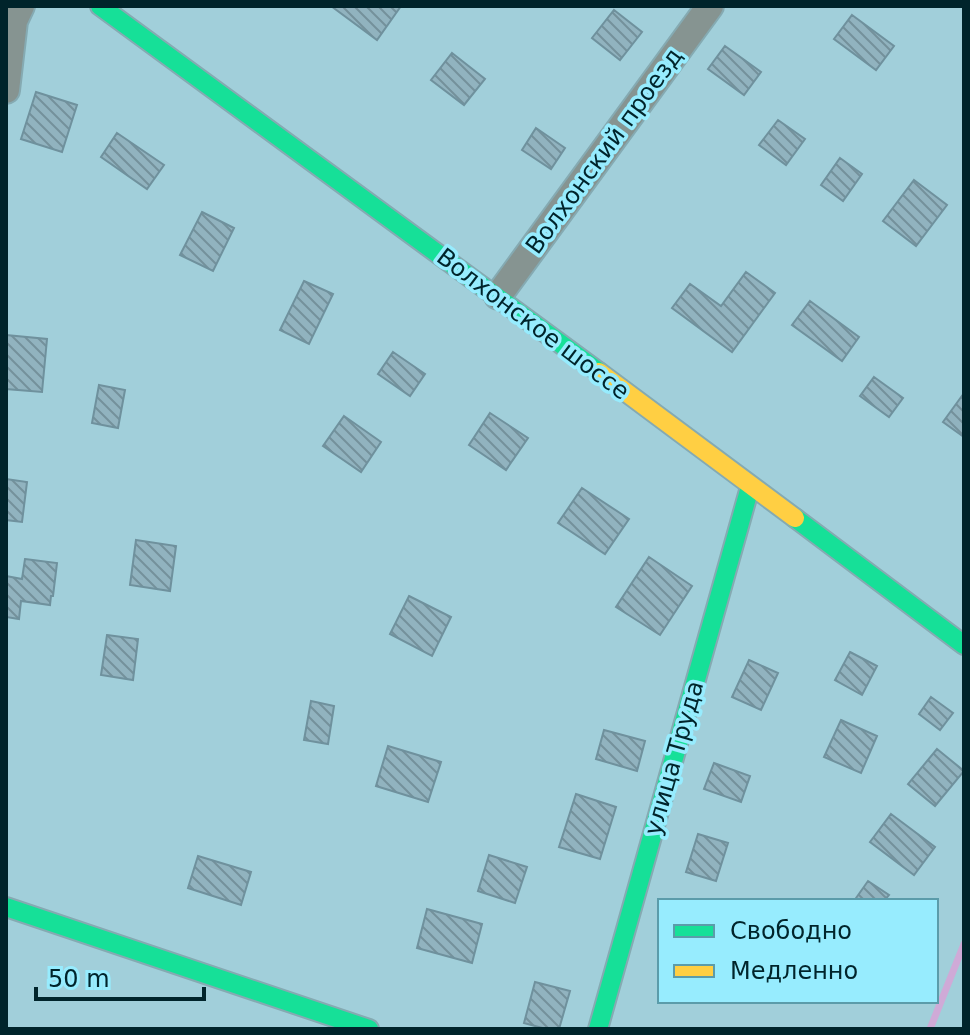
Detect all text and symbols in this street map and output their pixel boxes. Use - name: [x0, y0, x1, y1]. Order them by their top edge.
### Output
- street label: Волхонский проезд: [520, 43, 688, 259]
- street label: Волхонское шоссе: [431, 243, 635, 405]
- street label: улица Труда: [639, 678, 709, 838]
- legend: [658, 899, 938, 1003]
- text: Свободно: [730, 917, 852, 945]
- scale bar: [36, 951, 204, 1001]
- text: Медленно: [730, 957, 858, 985]
- text: 50 m: [48, 965, 110, 993]

